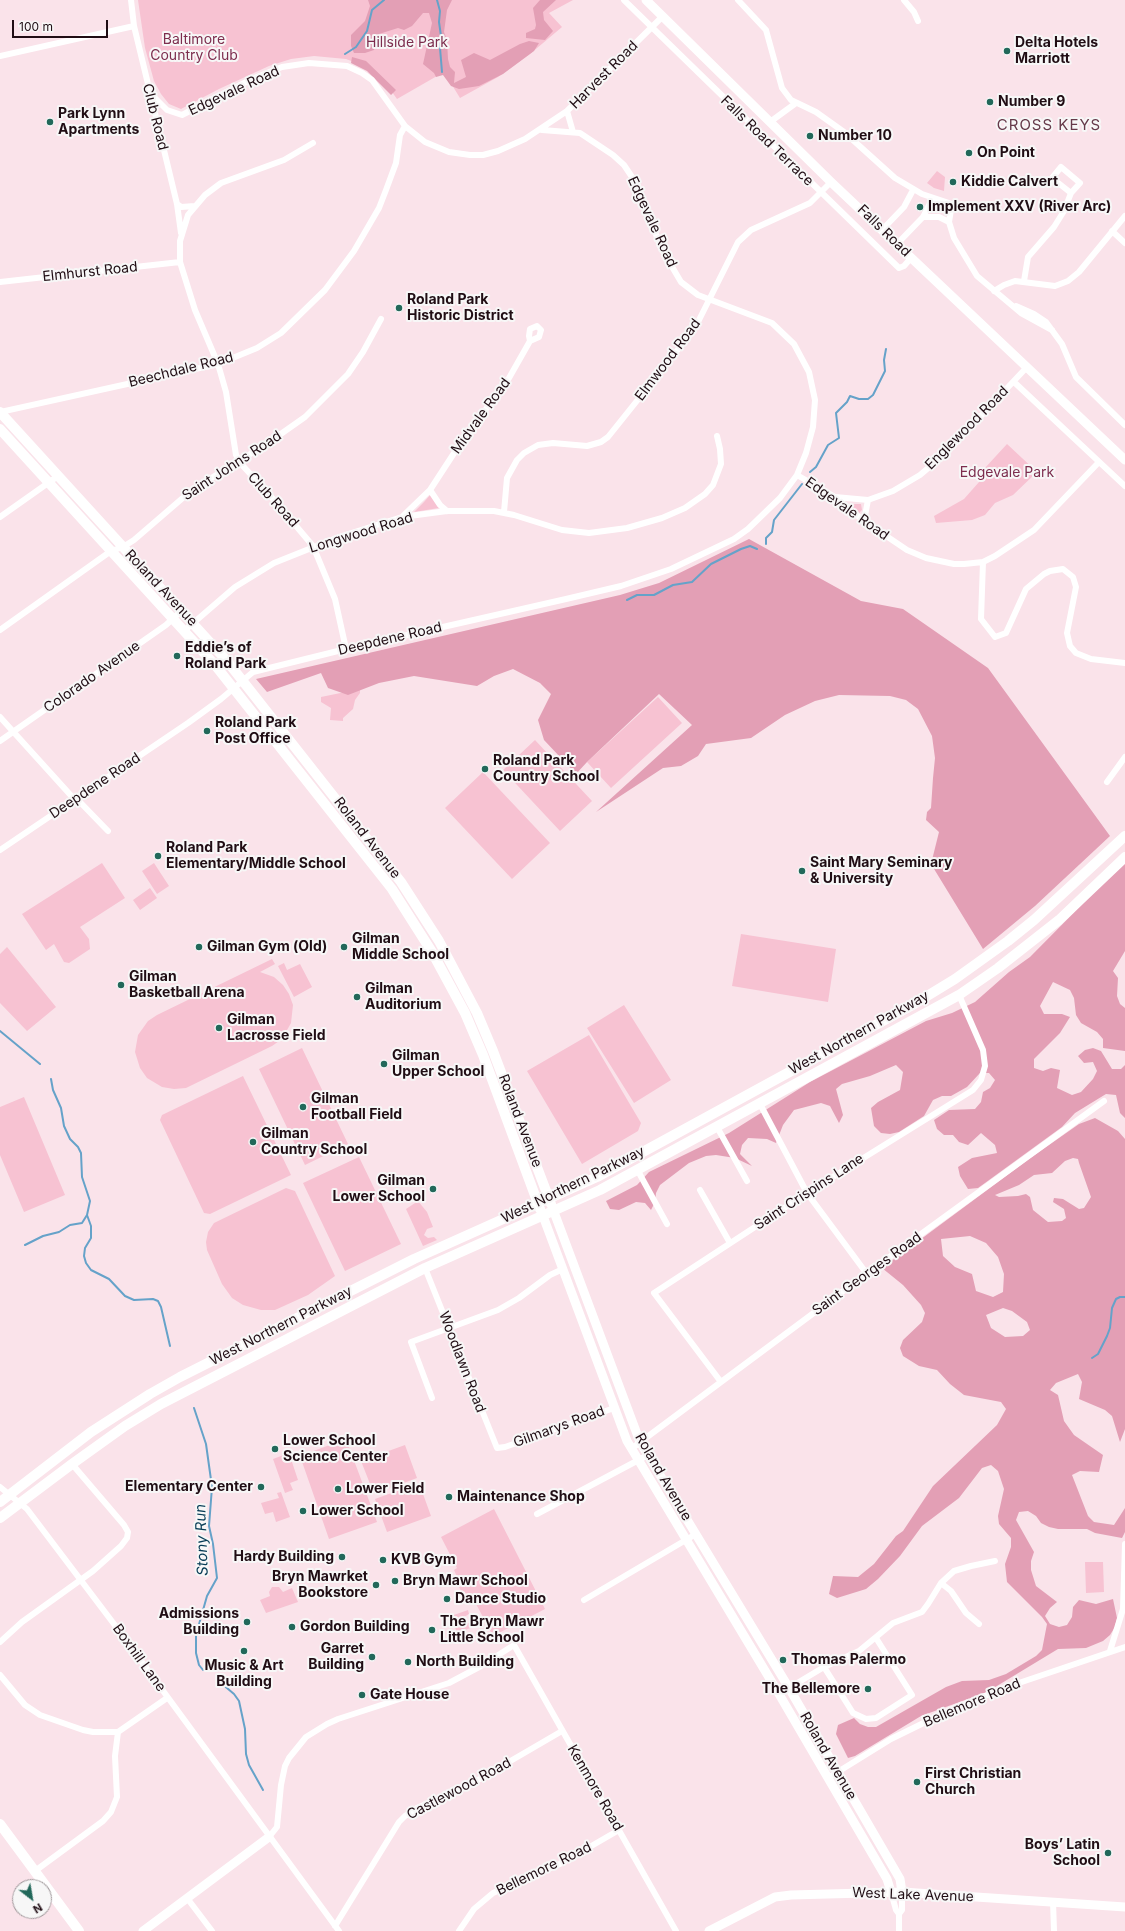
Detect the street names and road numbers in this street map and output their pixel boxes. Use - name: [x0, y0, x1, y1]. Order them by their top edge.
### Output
- street label: Harvest Road: [567, 38, 641, 112]
- street label: Edgevale Road: [186, 63, 282, 119]
- street label: Club Road: [139, 82, 171, 152]
- street label: Falls Road Terrace: [717, 92, 817, 190]
- street label: Edgevale Road: [624, 174, 680, 270]
- street label: Falls Road: [854, 201, 914, 261]
- street label: Elmhurst Road: [42, 259, 138, 285]
- street label: Elmwood Road: [632, 316, 704, 404]
- street label: Beechdale Road: [127, 349, 235, 391]
- street label: Midvale Road: [448, 375, 514, 457]
- street label: Englewood Road: [922, 383, 1012, 473]
- street label: Saint Johns Road: [179, 428, 285, 504]
- street label: Club Road: [244, 469, 302, 531]
- street label: Edgevale Road: [802, 474, 892, 544]
- street label: Longwood Road: [307, 509, 415, 557]
- street label: Roland Avenue: [121, 546, 201, 630]
- street label: Deepdene Road: [337, 619, 443, 659]
- street label: Colorado Avenue: [41, 638, 143, 716]
- street label: Deepdene Road: [46, 749, 144, 823]
- street label: Roland Avenue: [330, 794, 404, 882]
- street label: West Northern Parkway: [786, 988, 932, 1078]
- street label: Roland Avenue: [495, 1072, 545, 1170]
- street label: West Northern Parkway: [499, 1143, 647, 1227]
- street label: Saint Crispins Lane: [751, 1150, 867, 1234]
- street label: Saint Georges Road: [809, 1229, 925, 1319]
- street label: West Northern Parkway: [207, 1283, 355, 1369]
- street label: Woodlawn Road: [435, 1309, 489, 1415]
- street label: Gilmarys Road: [511, 1403, 607, 1451]
- street label: Roland Avenue: [631, 1430, 695, 1524]
- street label: Boxhill Lane: [109, 1621, 169, 1695]
- street label: Bellemore Road: [921, 1675, 1023, 1731]
- street label: Roland Avenue: [796, 1709, 860, 1803]
- street label: Kenmore Road: [564, 1742, 626, 1834]
- street label: Castlewood Road: [404, 1754, 514, 1824]
- street label: Bellemore Road: [494, 1839, 594, 1899]
- street label: West Lake Avenue: [852, 1884, 974, 1906]

